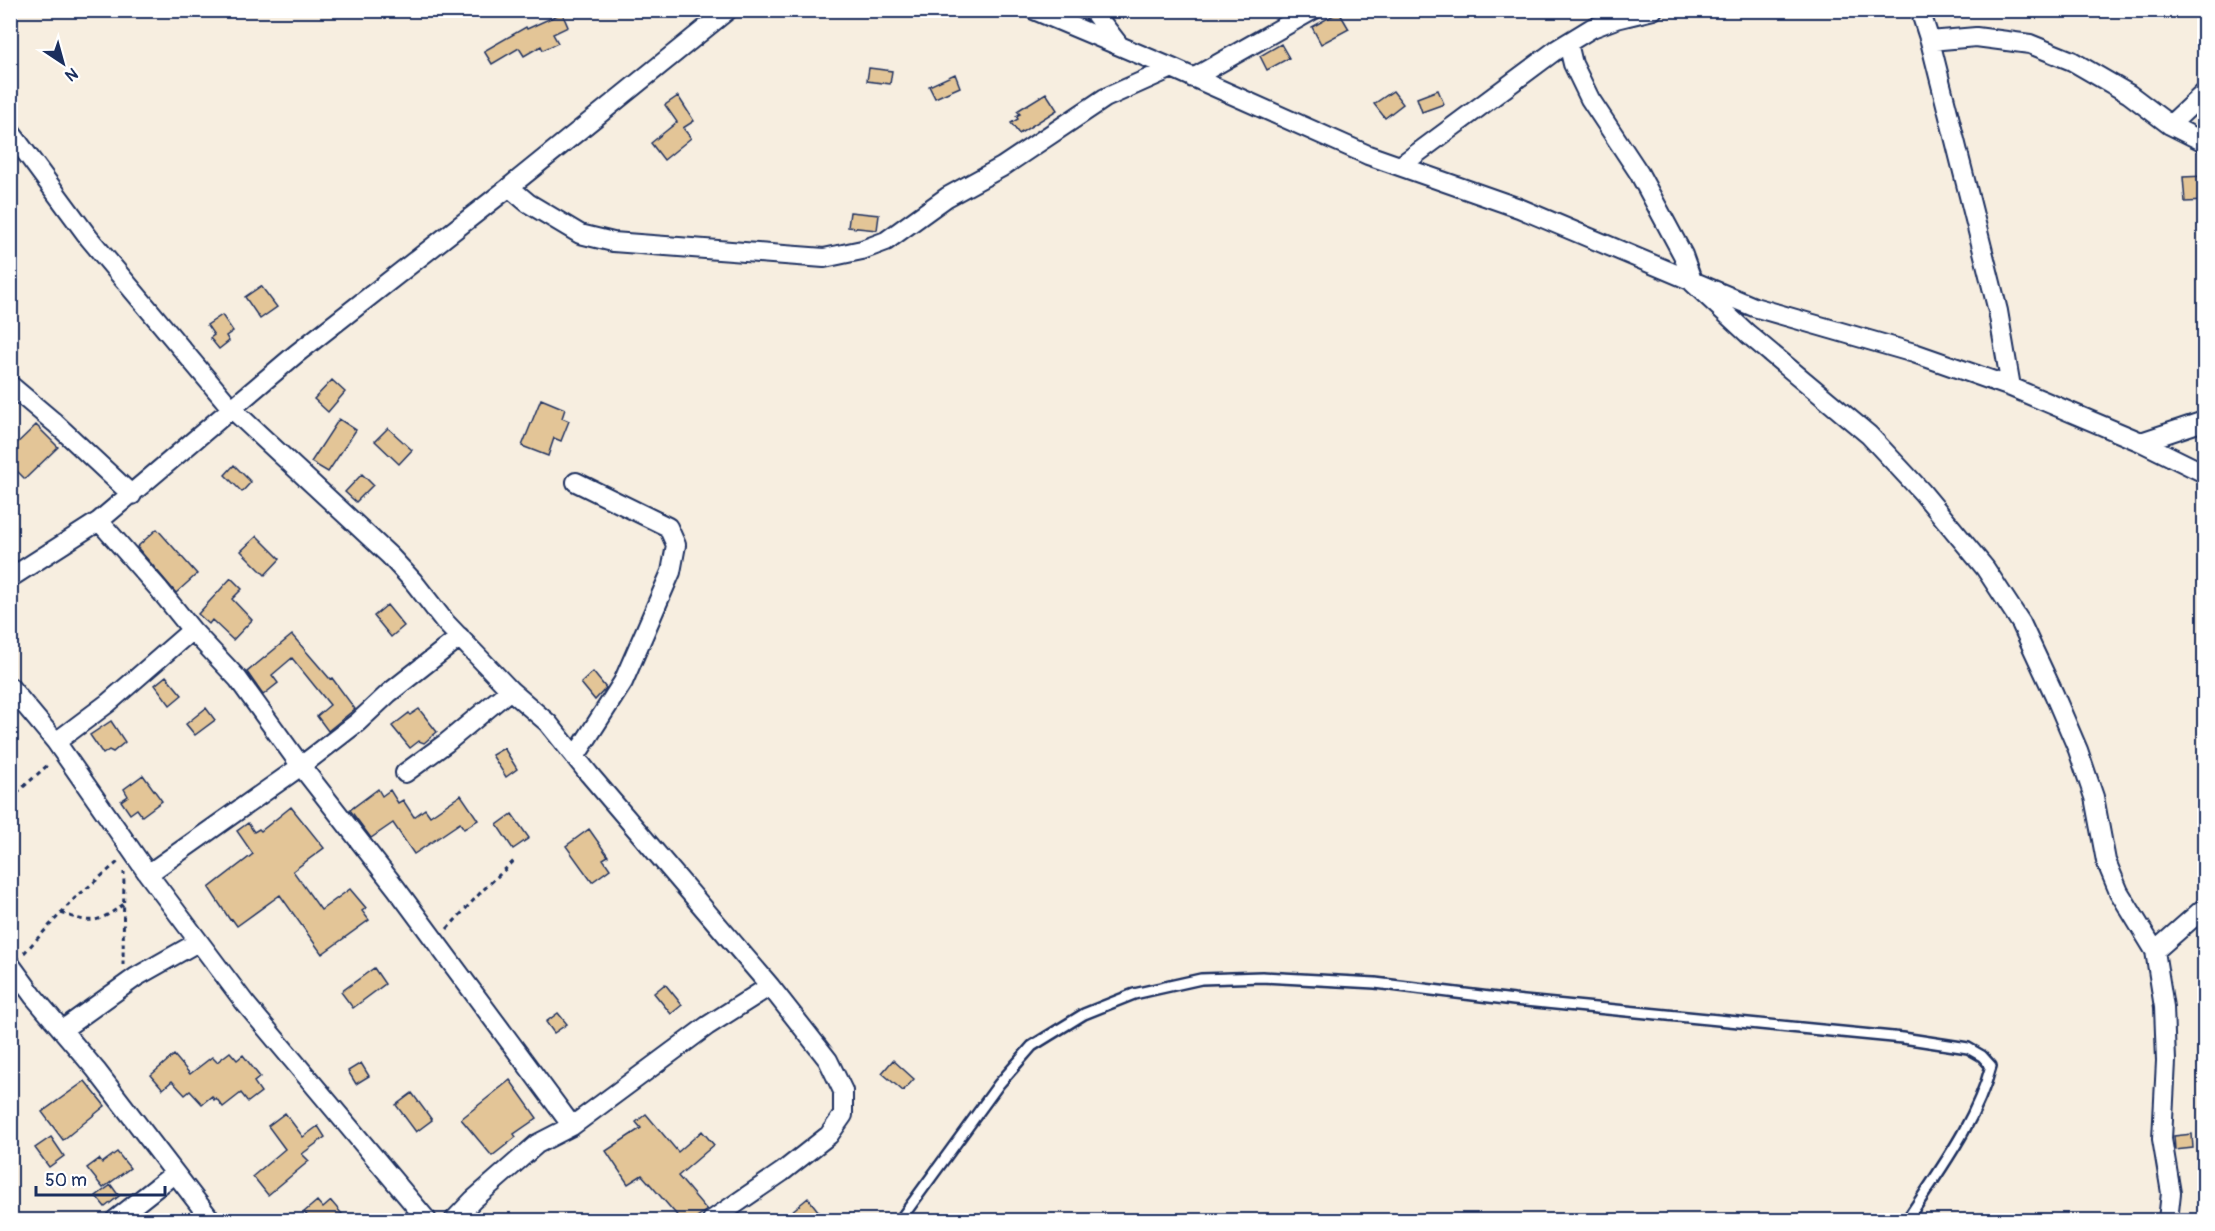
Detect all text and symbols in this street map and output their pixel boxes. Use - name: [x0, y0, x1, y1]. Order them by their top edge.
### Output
- north arrow: [33, 33, 93, 93]
- text: N: [61, 63, 81, 86]
- scale bar: [36, 1159, 165, 1197]
- text: 50 m: [45, 1169, 87, 1192]

